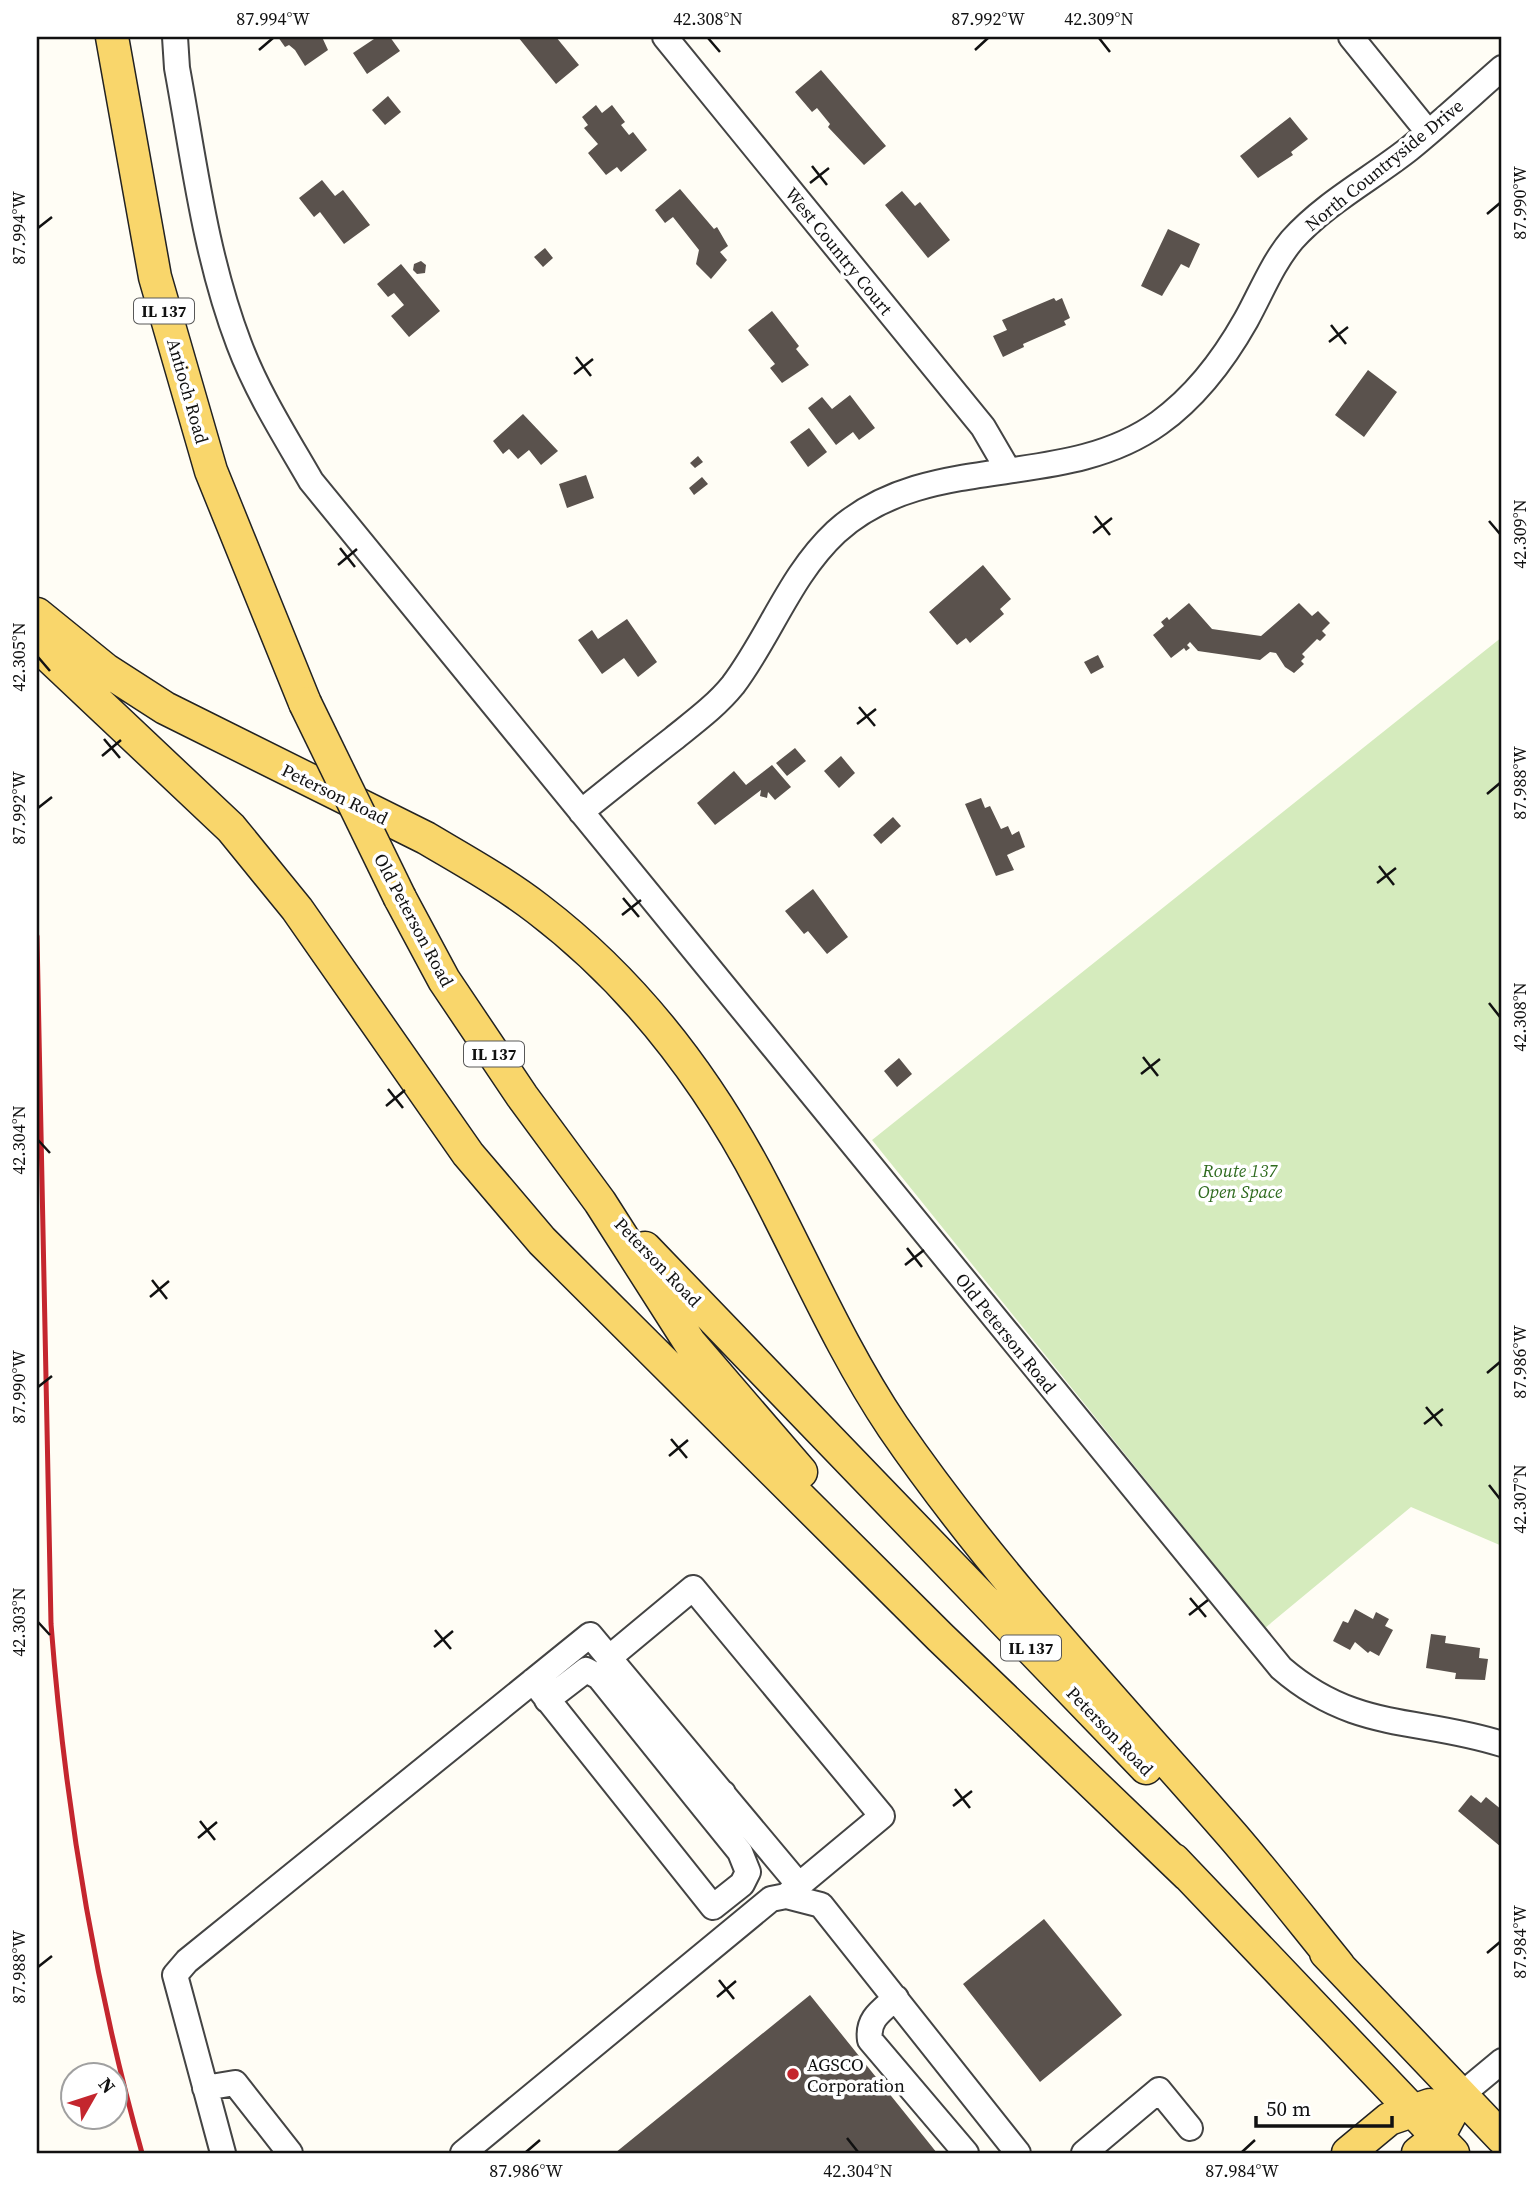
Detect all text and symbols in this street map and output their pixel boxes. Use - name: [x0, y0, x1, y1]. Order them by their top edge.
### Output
- text: 87.994°W: [236, 6, 310, 31]
- text: 42.308°N: [673, 6, 743, 31]
- text: 87.992°W: [951, 6, 1025, 31]
- text: 42.309°N: [1064, 6, 1134, 31]
- street label: North Countryside Drive: [1300, 93, 1468, 237]
- text: 87.990°W: [1507, 166, 1532, 240]
- street label: West Country Court: [780, 182, 898, 320]
- text: 87.994°W: [6, 191, 31, 265]
- road number: IL 137: [134, 298, 194, 324]
- street label: Antioch Road: [161, 336, 215, 446]
- text: 42.309°N: [1507, 499, 1532, 569]
- text: 42.305°N: [6, 622, 31, 692]
- text: 87.988°W: [1507, 746, 1532, 820]
- street label: Peterson Road: [278, 757, 392, 831]
- text: 87.992°W: [6, 771, 31, 845]
- street label: Old Peterson Road: [368, 849, 460, 991]
- text: 42.308°N: [1507, 982, 1532, 1052]
- road number: IL 137: [464, 1042, 524, 1066]
- text: 42.304°N: [6, 1105, 31, 1175]
- park label: Route 137 Open Space: [1198, 1158, 1283, 1204]
- street label: Peterson Road: [609, 1212, 707, 1312]
- street label: Old Peterson Road: [950, 1268, 1062, 1398]
- text: 87.986°W: [1507, 1325, 1532, 1399]
- text: 87.990°W: [6, 1350, 31, 1424]
- text: 42.307°N: [1507, 1464, 1532, 1534]
- text: 42.303°N: [6, 1587, 31, 1657]
- road number: IL 137: [1001, 1636, 1061, 1660]
- street label: Peterson Road: [1061, 1681, 1159, 1781]
- text: 87.984°W: [1507, 1905, 1532, 1979]
- text: 87.988°W: [6, 1930, 31, 2004]
- place label: AGSCO Corporation: [807, 2052, 905, 2098]
- north arrow: [60, 2060, 130, 2130]
- marker: AGSCO Corporation: [785, 2066, 801, 2082]
- text: N: [93, 2072, 122, 2099]
- scale bar: [1256, 2085, 1392, 2129]
- text: 50 m: [1266, 2094, 1311, 2123]
- text: 87.986°W: [489, 2158, 563, 2183]
- text: 42.304°N: [823, 2158, 893, 2183]
- text: 87.984°W: [1205, 2158, 1279, 2183]

